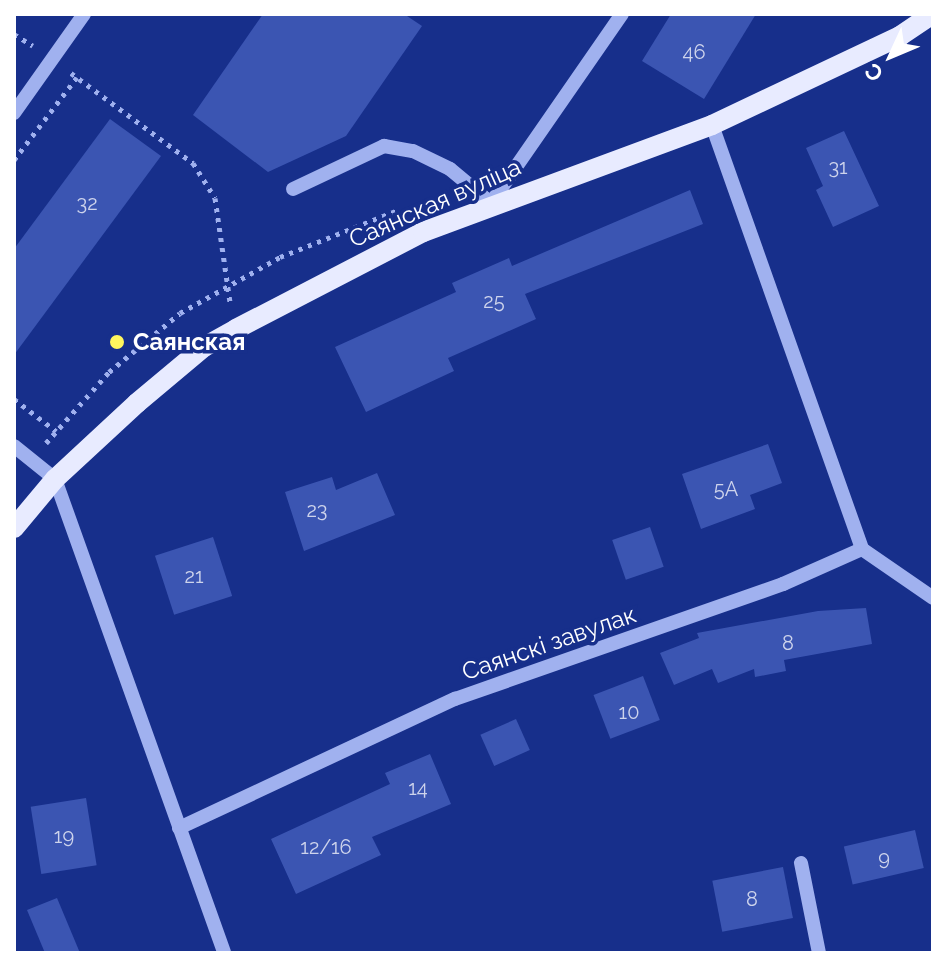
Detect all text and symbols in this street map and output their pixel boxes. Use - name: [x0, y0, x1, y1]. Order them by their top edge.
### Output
- north arrow: [851, 16, 931, 96]
- house number: 46: [683, 40, 705, 64]
- text: С: [859, 58, 888, 87]
- street label: Саянская вуліца: [345, 152, 525, 254]
- house number: 31: [828, 155, 848, 179]
- house number: 32: [76, 191, 98, 215]
- house number: 25: [483, 289, 505, 313]
- place label: Саянская: [133, 328, 246, 356]
- marker: Саянская: [108, 333, 126, 351]
- house number: 5А: [714, 477, 738, 501]
- house number: 23: [306, 498, 328, 522]
- house number: 21: [185, 564, 203, 588]
- street label: Саянскі завулак: [458, 600, 640, 686]
- house number: 8: [782, 631, 794, 655]
- house number: 10: [619, 700, 639, 724]
- house number: 14: [408, 776, 428, 800]
- house number: 19: [54, 824, 74, 848]
- house number: 12/16: [300, 835, 352, 859]
- house number: 9: [878, 846, 890, 870]
- house number: 8: [746, 887, 758, 911]

